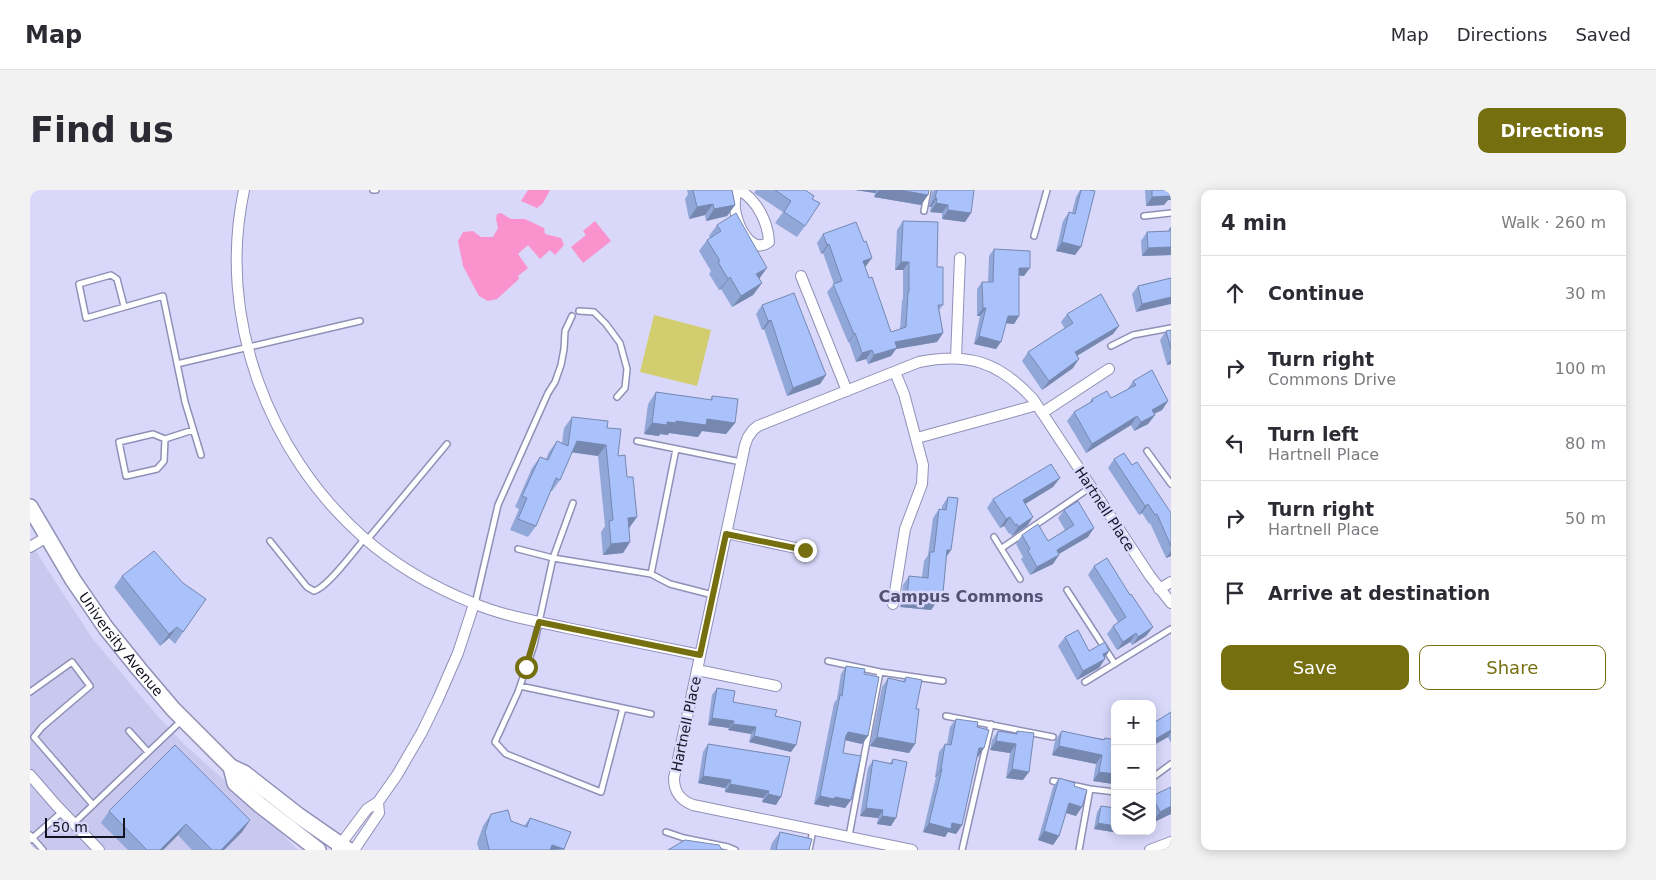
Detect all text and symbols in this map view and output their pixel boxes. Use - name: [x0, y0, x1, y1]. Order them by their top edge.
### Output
- text: Map: [25, 21, 82, 49]
- text: Map: [1391, 24, 1429, 45]
- text: Directions: [1457, 24, 1547, 45]
- text: Saved: [1575, 24, 1631, 45]
- button: Directions: [1478, 108, 1626, 153]
- text: Find us: [30, 110, 174, 150]
- text: 4 min: [1221, 211, 1287, 235]
- text: Walk · 260 m: [1501, 213, 1606, 232]
- icon: ahead: [1221, 279, 1249, 307]
- text: Continue: [1268, 282, 1364, 304]
- text: 30 m: [1565, 284, 1606, 303]
- text: Turn right: [1268, 348, 1374, 370]
- icon: right: [1221, 354, 1249, 382]
- text: 100 m: [1555, 359, 1606, 378]
- text: Commons Drive: [1268, 370, 1396, 389]
- text: Turn left: [1268, 423, 1359, 445]
- icon: left: [1221, 429, 1249, 457]
- text: 80 m: [1565, 434, 1606, 453]
- text: Hartnell Place: [1268, 445, 1379, 464]
- street label: Hartnell Place: [1072, 464, 1138, 554]
- text: Turn right: [1268, 498, 1374, 520]
- icon: right: [1221, 504, 1249, 532]
- text: 50 m: [1565, 509, 1606, 528]
- text: Hartnell Place: [1268, 520, 1379, 539]
- route end: [794, 539, 817, 562]
- icon: arrive: [1221, 579, 1249, 607]
- text: Arrive at destination: [1268, 582, 1490, 604]
- district label: Campus Commons: [878, 587, 1044, 606]
- street label: University Avenue: [76, 589, 166, 699]
- button: Save: [1221, 645, 1409, 690]
- button: Share: [1419, 645, 1606, 690]
- route start: [515, 656, 538, 679]
- street label: Hartnell Place: [668, 675, 704, 773]
- map controls: [1111, 700, 1156, 835]
- button: +: [1111, 700, 1156, 745]
- button: −: [1111, 745, 1156, 790]
- button: layers: [1111, 790, 1156, 835]
- scale bar: [45, 815, 125, 838]
- text: 50 m: [52, 819, 88, 835]

